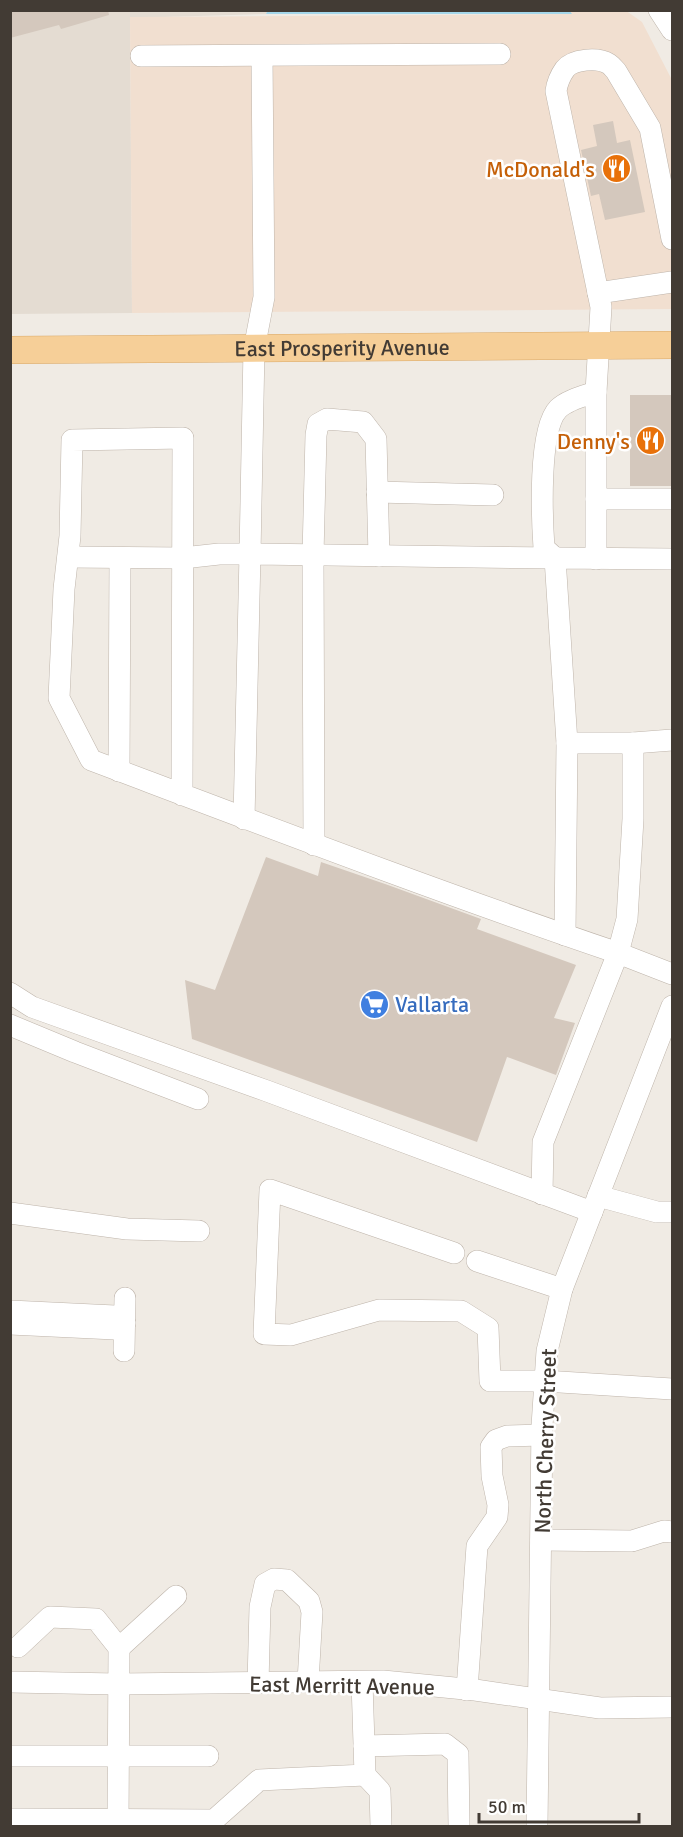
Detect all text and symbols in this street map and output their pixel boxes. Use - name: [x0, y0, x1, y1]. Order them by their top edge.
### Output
- restaurant icon: McDonald's: [600, 153, 632, 185]
- place label: McDonald's: [486, 156, 595, 183]
- street label: East Prosperity Avenue: [234, 334, 450, 362]
- restaurant icon: Denny's: [635, 425, 667, 457]
- place label: Denny's: [557, 428, 630, 455]
- supermarket icon: Vallarta: [358, 988, 390, 1020]
- place label: Vallarta: [395, 991, 469, 1018]
- street label: North Cherry Street: [529, 1348, 562, 1534]
- street label: East Merritt Avenue: [249, 1670, 435, 1701]
- scale bar: [479, 1786, 640, 1824]
- text: 50 m: [488, 1796, 526, 1818]

